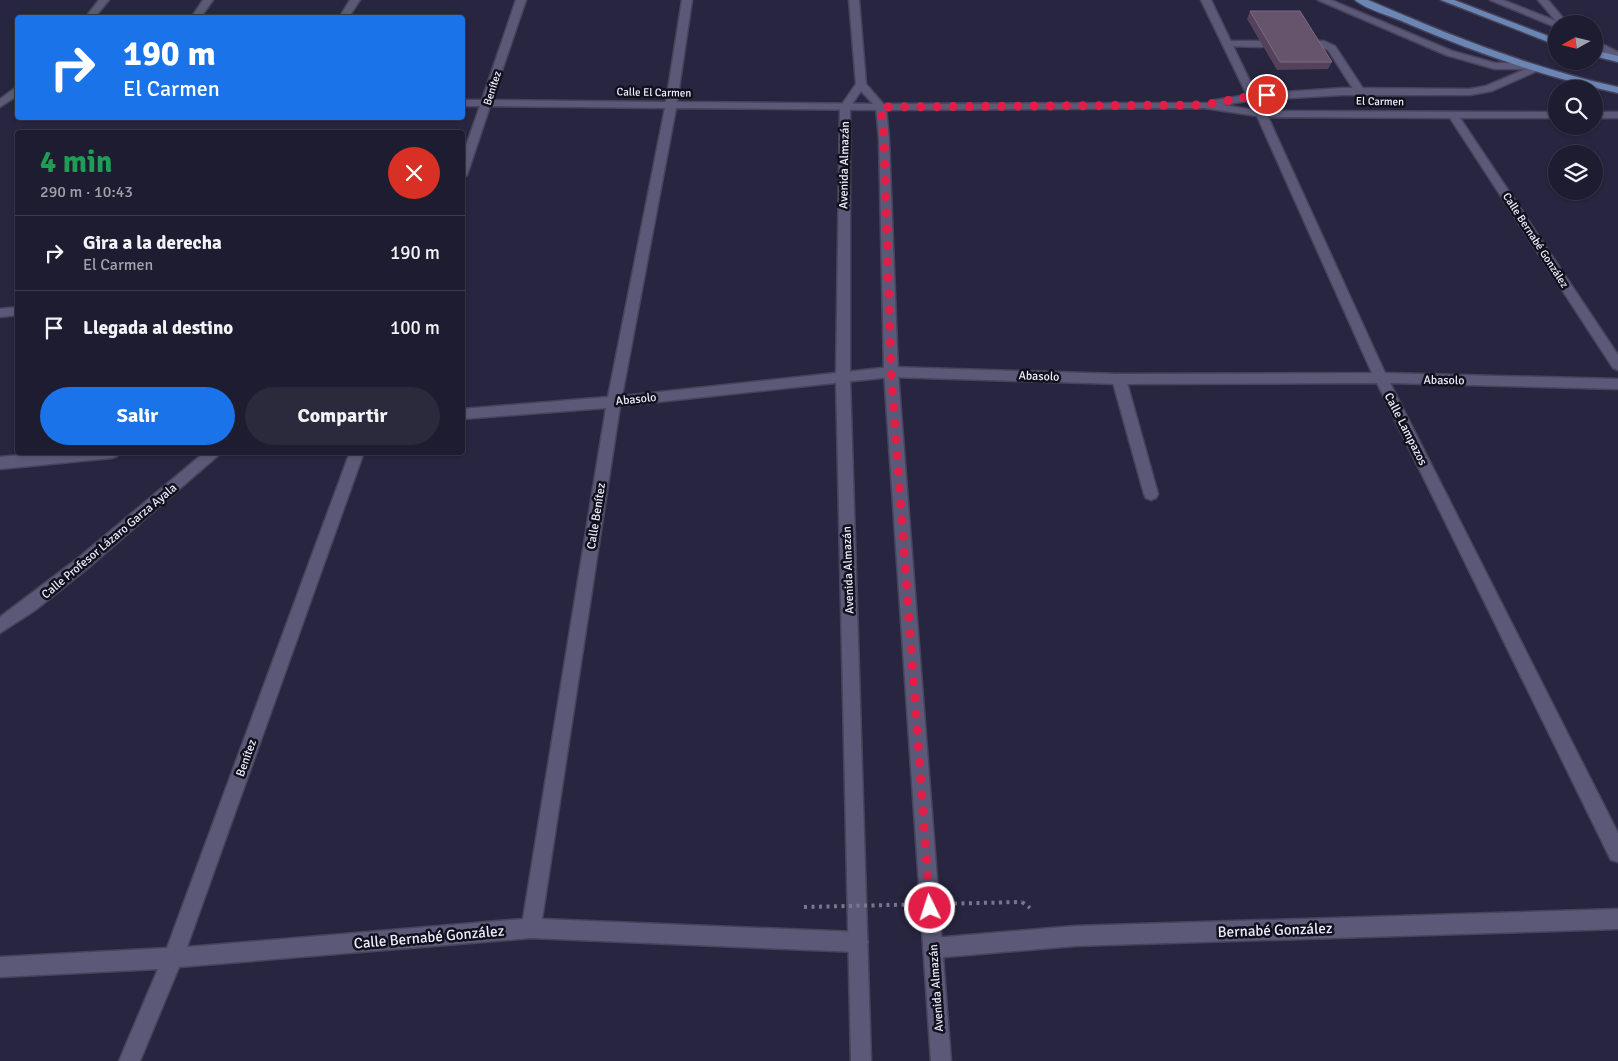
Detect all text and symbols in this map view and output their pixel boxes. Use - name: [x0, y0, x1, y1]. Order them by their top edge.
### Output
- north arrow: [1548, 15, 1602, 70]
- map controls: [1548, 15, 1603, 200]
- text: 190 m: [123, 32, 216, 75]
- icon: right: [40, 35, 105, 100]
- street label: Benítez: [481, 69, 504, 107]
- pin: [1246, 74, 1288, 116]
- text: El Carmen: [123, 75, 220, 102]
- button: search: [1548, 80, 1603, 135]
- icon: arrive: [1253, 81, 1281, 109]
- street label: Calle El Carmen: [617, 85, 691, 100]
- street label: El Carmen: [1356, 95, 1404, 108]
- street label: Avenida Almazán: [836, 121, 853, 209]
- text: 4 min: [40, 144, 112, 181]
- button: layers: [1548, 145, 1603, 200]
- button: close: [388, 147, 440, 199]
- text: 290 m · 10:43: [40, 182, 133, 202]
- street label: Calle Bernabé González: [1500, 190, 1571, 290]
- text: Gira a la derecha: [83, 231, 222, 255]
- icon: right: [40, 239, 68, 267]
- text: 190 m: [390, 241, 440, 265]
- text: El Carmen: [83, 255, 153, 275]
- icon: arrive: [40, 314, 68, 342]
- text: Llegada al destino: [83, 316, 233, 340]
- text: 100 m: [390, 316, 440, 340]
- street label: Abasolo: [1018, 368, 1060, 385]
- street label: Abasolo: [1423, 373, 1465, 388]
- button: Salir: [40, 387, 235, 445]
- button: Compartir: [245, 387, 440, 445]
- street label: Abasolo: [615, 390, 657, 409]
- street label: Calle Lampazos: [1381, 390, 1430, 468]
- street label: Calle Profesor Lázaro Garza Ayala: [39, 480, 180, 602]
- street label: Calle Benítez: [584, 482, 609, 550]
- street label: Avenida Almazán: [839, 526, 858, 614]
- street label: Benítez: [233, 738, 260, 779]
- position arrow: [903, 881, 955, 933]
- street label: Bernabé González: [1217, 919, 1333, 941]
- street label: Calle Bernabé González: [353, 921, 505, 953]
- street label: Avenida Almazán: [926, 944, 947, 1032]

